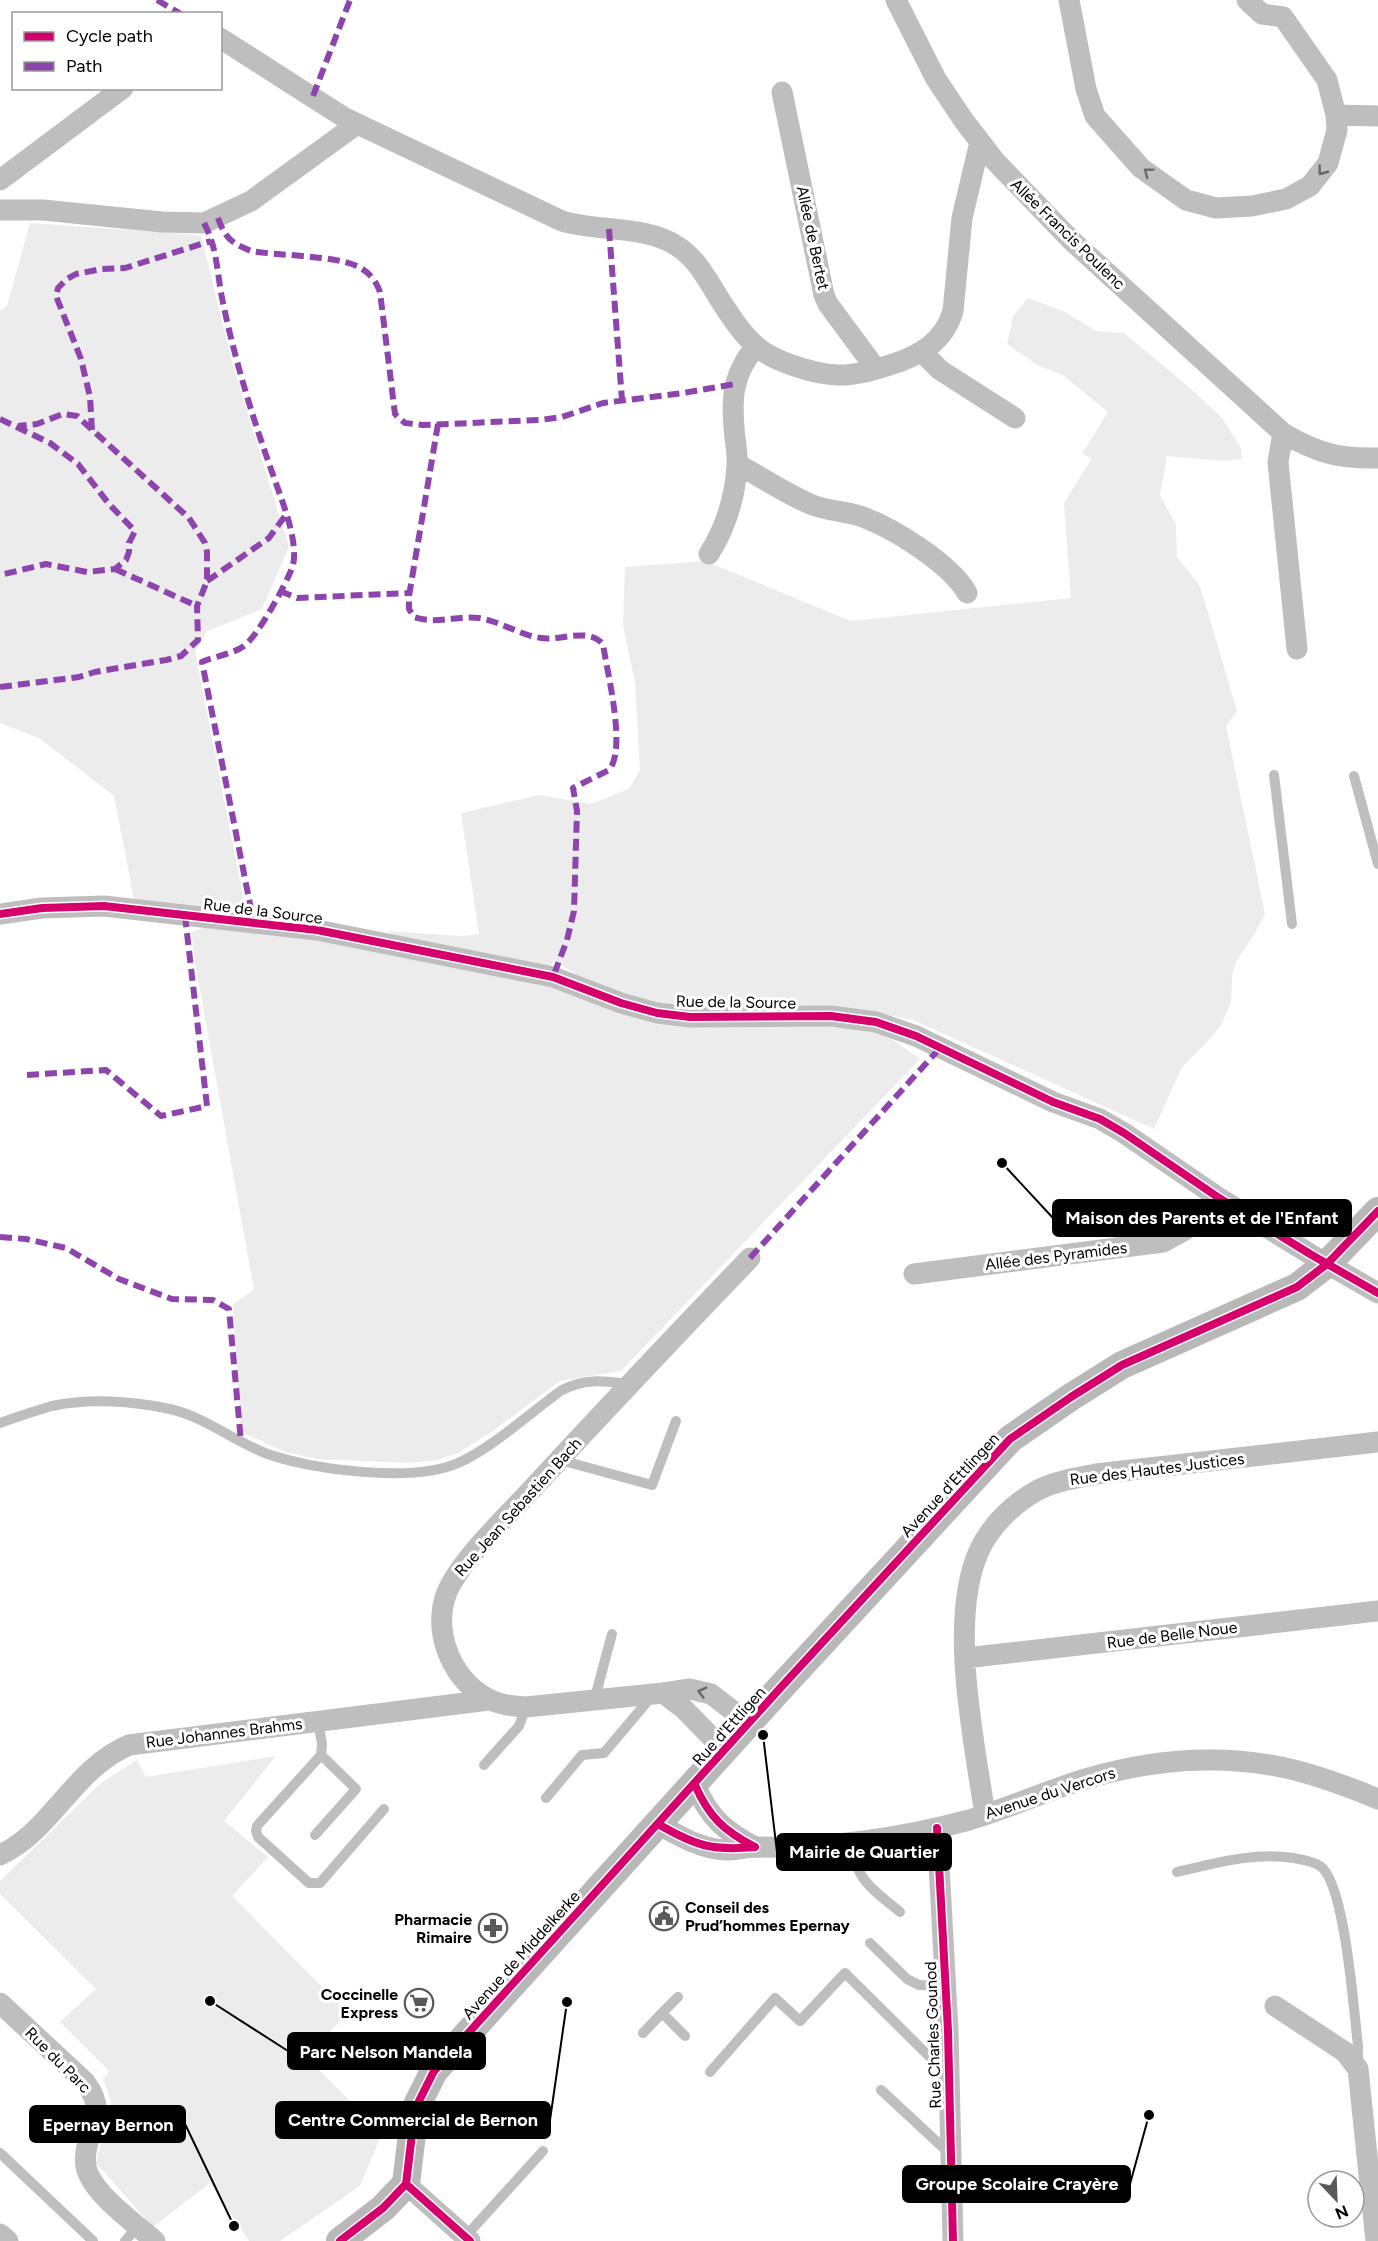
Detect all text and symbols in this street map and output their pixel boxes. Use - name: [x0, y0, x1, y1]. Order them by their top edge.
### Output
- legend: [12, 12, 222, 90]
- text: Cycle path: [66, 25, 153, 47]
- text: Path: [66, 55, 102, 77]
- one-way arrow: [1318, 164, 1329, 175]
- one-way arrow: [1144, 169, 1155, 180]
- street label: Allée Francis Poulenc: [1007, 175, 1129, 294]
- street label: Allée de Bertet: [793, 184, 833, 292]
- street label: Rue de la Source: [202, 894, 324, 928]
- street label: Rue de la Source: [676, 991, 796, 1013]
- callout: Maison des Parents et de l'Enfant: [1053, 1200, 1351, 1236]
- text: Maison des Parents et de l'Enfant: [1065, 1207, 1339, 1229]
- street label: Allée des Pyramides: [984, 1238, 1128, 1274]
- street label: Avenue d'Ettlingen: [897, 1429, 1003, 1541]
- street label: Rue Jean Sebastien Bach: [451, 1434, 585, 1580]
- street label: Rue des Hautes Justices: [1069, 1449, 1245, 1489]
- street label: Rue de Belle Noue: [1106, 1618, 1239, 1652]
- street label: Rue d'Ettligen: [688, 1682, 770, 1770]
- one-way arrow: [697, 1686, 707, 1699]
- street label: Rue Johannes Brahms: [145, 1714, 303, 1752]
- street label: Avenue du Vercors: [983, 1763, 1117, 1823]
- callout: Mairie de Quartier: [777, 1834, 951, 1870]
- text: Mairie de Quartier: [789, 1841, 939, 1863]
- street label: Avenue de Middelkerke: [458, 1887, 584, 2023]
- place label: Conseil des Prud’hommes Epernay: [685, 1898, 851, 1935]
- public building icon: Conseil des Prud’hommes Epernay: [648, 1900, 680, 1932]
- place label: Pharmacie Rimaire: [394, 1910, 472, 1947]
- pharmacy icon: Pharmacie Rimaire: [477, 1912, 509, 1944]
- street label: Rue Charles Gounod: [921, 1961, 945, 2109]
- place label: Coccinelle Express: [321, 1985, 399, 2022]
- supermarket icon: Coccinelle Express: [403, 1987, 435, 2019]
- street label: Rue du Parc: [21, 2023, 95, 2097]
- callout: Parc Nelson Mandela: [288, 2033, 485, 2069]
- text: Parc Nelson Mandela: [300, 2041, 472, 2063]
- callout: Centre Commercial de Bernon: [276, 2102, 550, 2138]
- callout: Epernay Bernon: [30, 2106, 185, 2142]
- text: Centre Commercial de Bernon: [288, 2109, 538, 2131]
- text: Epernay Bernon: [42, 2114, 174, 2136]
- callout: Groupe Scolaire Crayère: [903, 2166, 1130, 2202]
- north arrow: [1306, 2169, 1366, 2229]
- text: Groupe Scolaire Crayère: [915, 2173, 1119, 2195]
- text: N: [1332, 2201, 1351, 2224]

